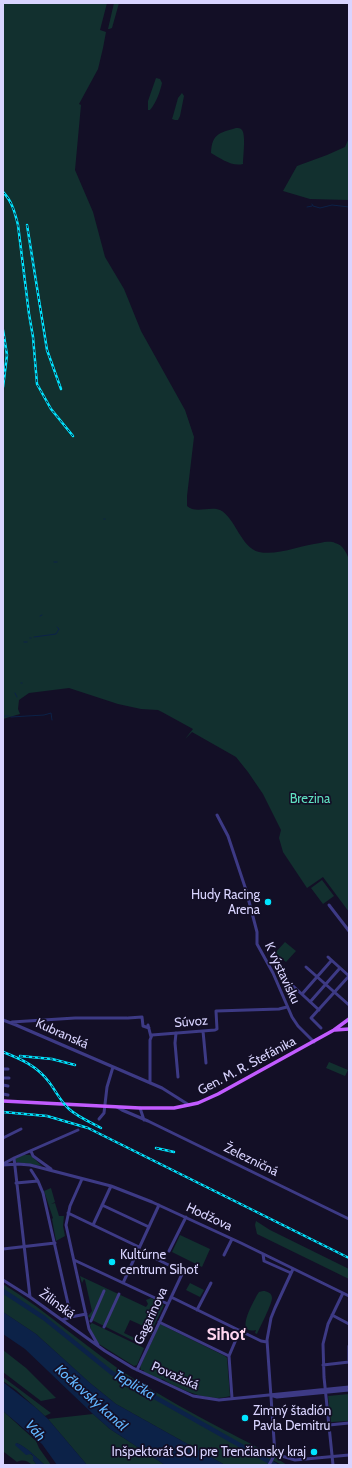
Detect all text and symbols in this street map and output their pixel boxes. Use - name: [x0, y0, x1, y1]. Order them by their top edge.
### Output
- park label: Brezina: [290, 791, 330, 807]
- place label: Hudy Racing Arena: [191, 887, 260, 918]
- marker: Hudy Racing Arena: [263, 897, 273, 907]
- street label: K výstavisku: [261, 940, 303, 1006]
- street label: Súvoz: [174, 1013, 208, 1031]
- street label: Kubranská: [33, 1015, 91, 1053]
- street label: Gen. M. R. Štefánika: [195, 1034, 299, 1098]
- street label: Železničná: [221, 1140, 281, 1180]
- street label: Hodžova: [184, 1200, 234, 1234]
- place label: Kultúrne centrum Sihoť: [120, 1247, 198, 1278]
- marker: Kultúrne centrum Sihoť: [107, 1257, 117, 1267]
- street label: Gagarinova: [131, 1285, 171, 1347]
- street label: Žilinská: [36, 1286, 78, 1322]
- district label: Sihoť: [207, 1325, 245, 1345]
- street label: Považská: [149, 1359, 201, 1393]
- water label: Kočkovský kanál: [51, 1361, 131, 1435]
- water label: Teplička: [110, 1366, 158, 1404]
- place label: Zimný štadión Pavla Demitru: [253, 1403, 331, 1434]
- marker: Zimný štadión Pavla Demitru: [240, 1413, 250, 1423]
- water label: Váh: [21, 1417, 49, 1445]
- place label: Inšpektorát SOI pre Trenčiansky kraj: [112, 1444, 306, 1460]
- marker: Inšpektorát SOI pre Trenčiansky kraj: [309, 1447, 319, 1457]

